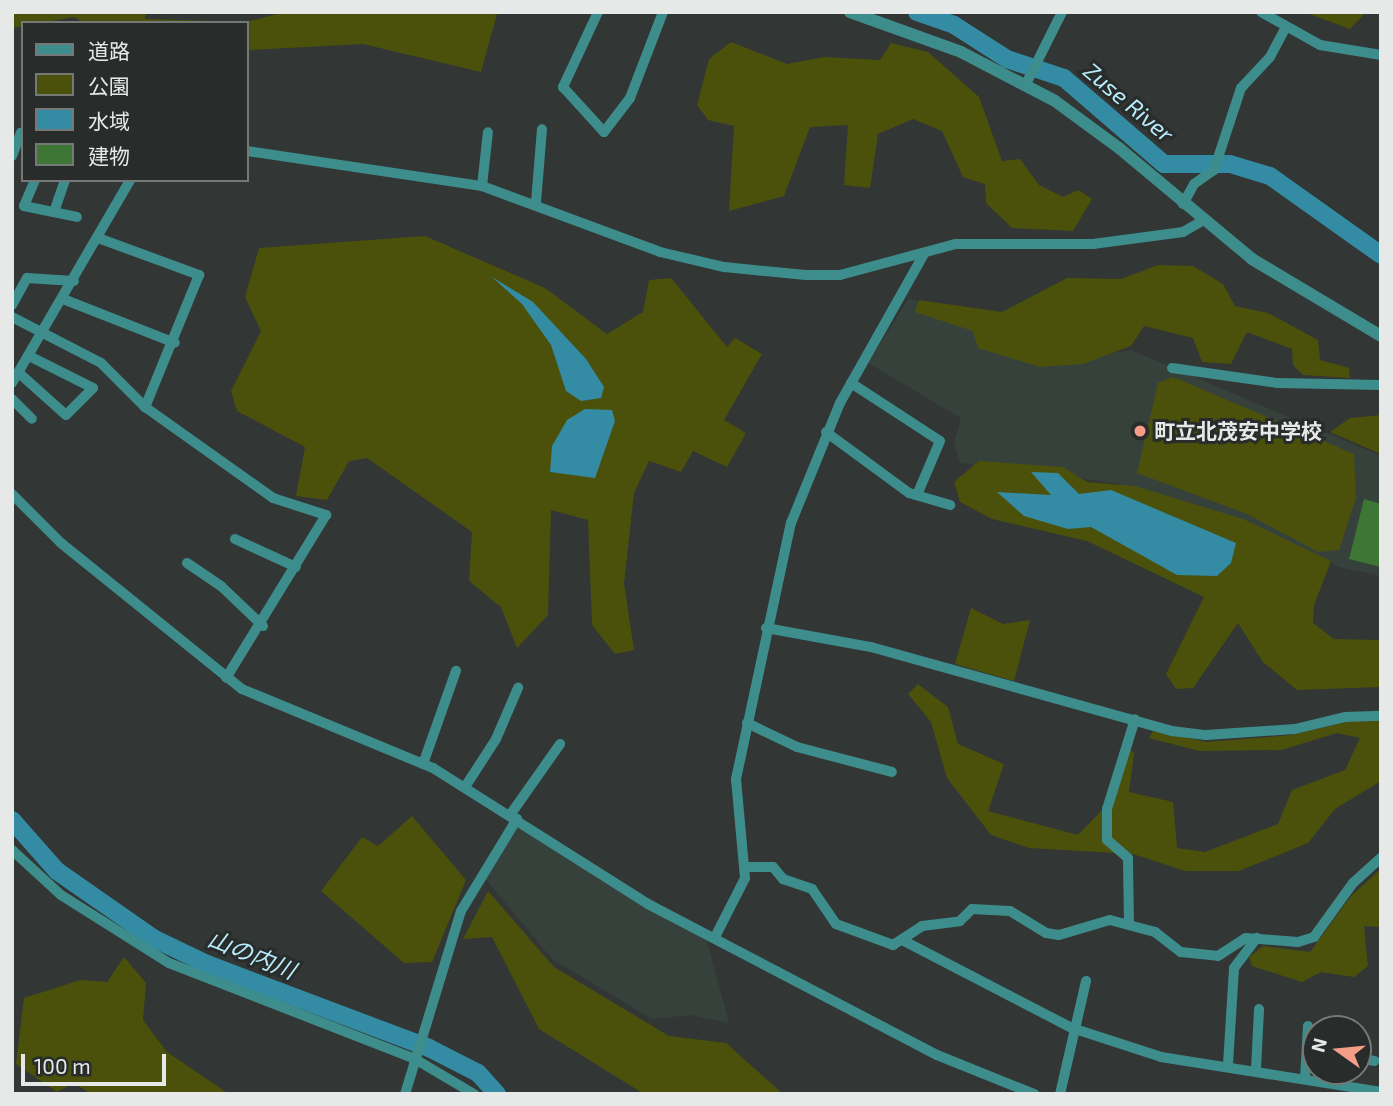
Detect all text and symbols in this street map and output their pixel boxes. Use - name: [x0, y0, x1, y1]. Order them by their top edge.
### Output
- legend: [21, 21, 248, 182]
- text: 道路: [88, 38, 130, 63]
- water label: Zuse River: [1079, 57, 1179, 147]
- text: 公園: [88, 73, 130, 98]
- text: 水域: [88, 108, 130, 133]
- text: 建物: [88, 143, 130, 168]
- place label: 町立北茂安中学校: [1154, 418, 1322, 444]
- marker: 町立北茂安中学校: [1132, 423, 1148, 439]
- water label: 山の内川: [204, 924, 300, 984]
- north arrow: [1302, 1015, 1372, 1085]
- text: N: [1305, 1035, 1331, 1055]
- scale bar: [24, 1040, 170, 1084]
- text: 100 m: [34, 1053, 91, 1078]

